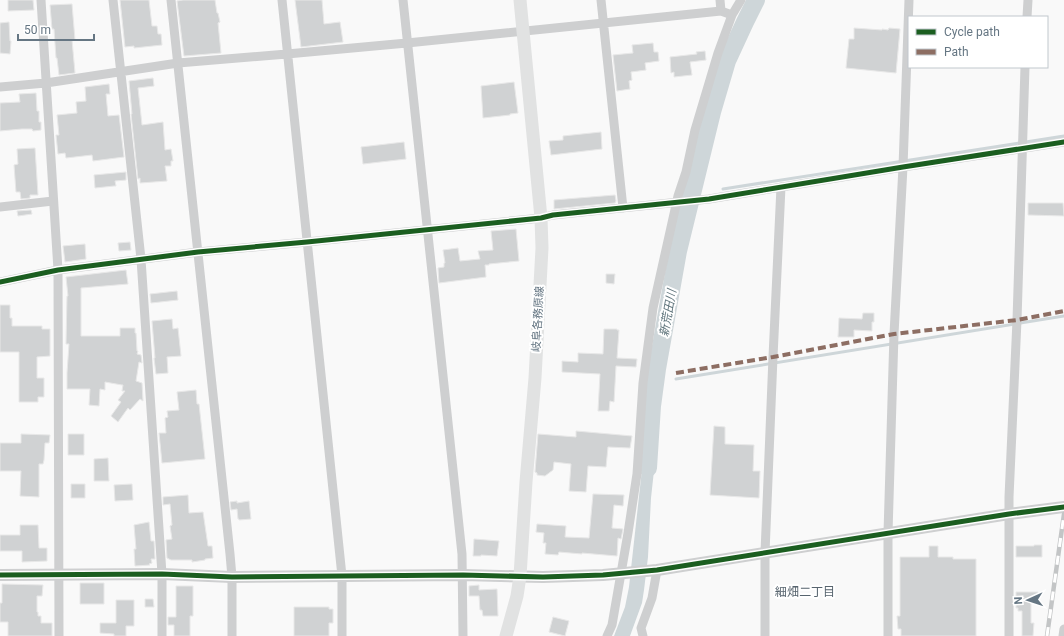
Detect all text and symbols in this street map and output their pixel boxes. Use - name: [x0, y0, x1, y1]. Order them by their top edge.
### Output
- scale bar: [18, 16, 94, 42]
- legend: [908, 16, 1048, 68]
- text: 50 m: [24, 23, 51, 37]
- text: Cycle path: [944, 25, 1000, 39]
- text: Path: [944, 45, 969, 59]
- street label: 岐阜各務原線: [530, 286, 546, 352]
- water label: 新荒田川: [657, 286, 679, 338]
- north arrow: [1008, 580, 1048, 620]
- district label: 細畑二丁目: [775, 585, 835, 599]
- text: N: [1012, 596, 1025, 605]

